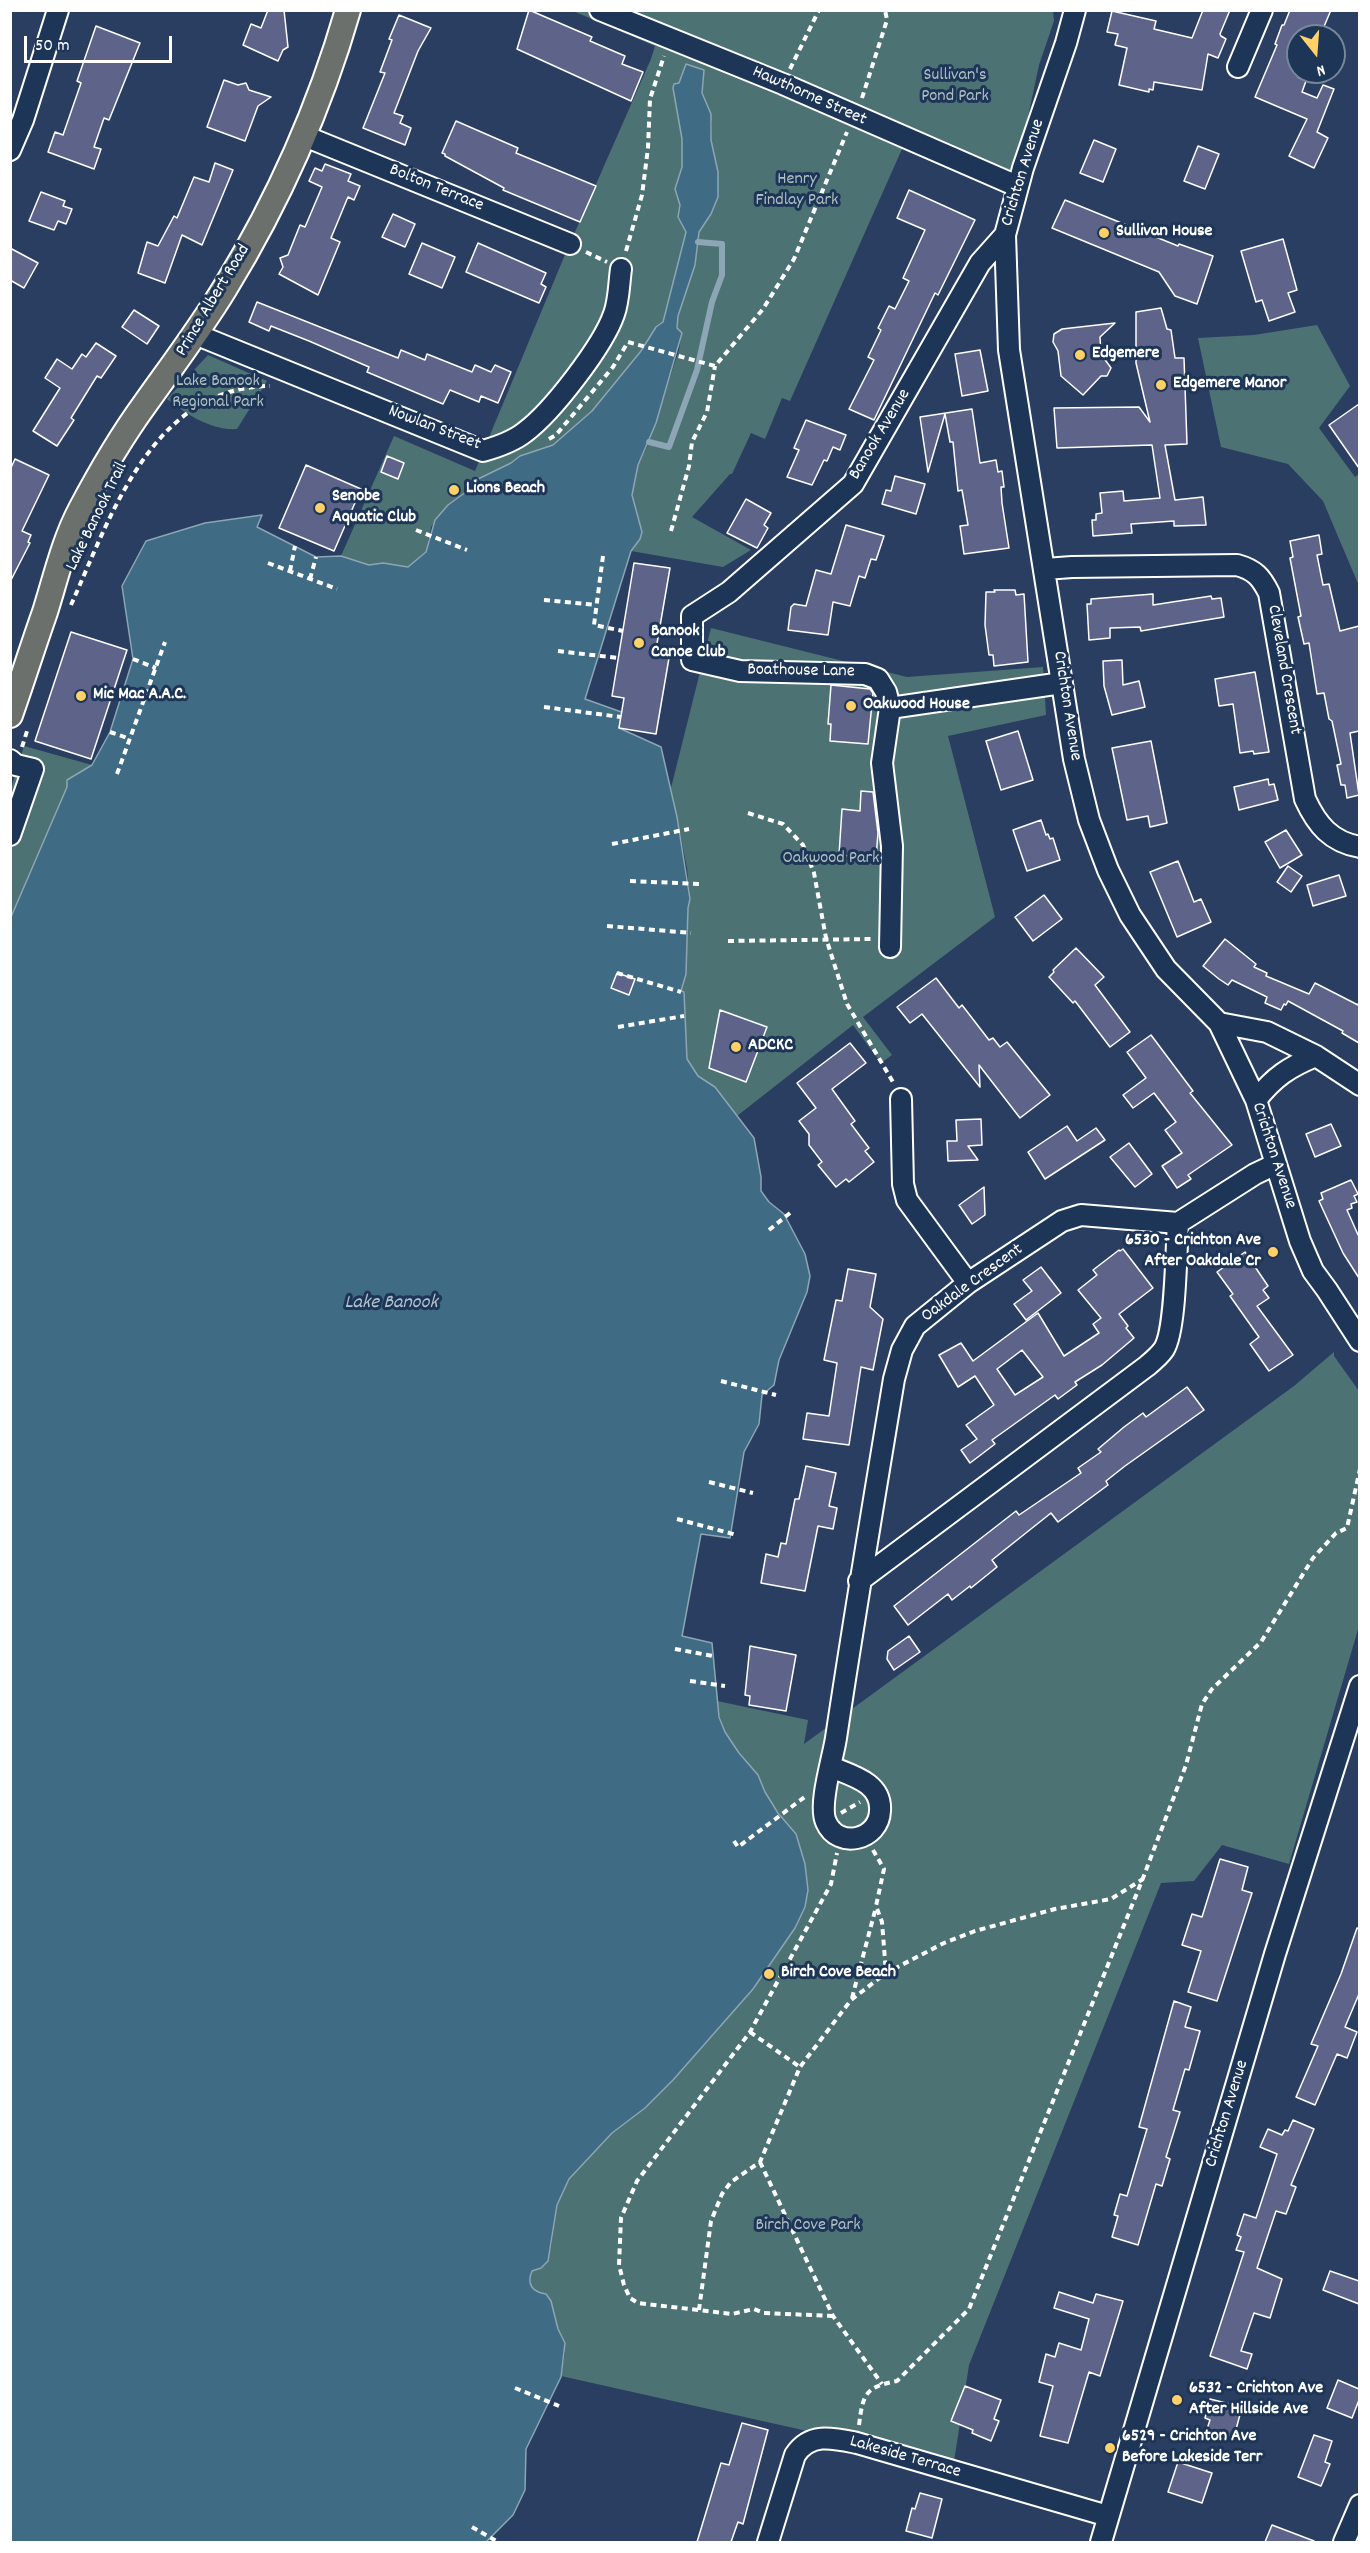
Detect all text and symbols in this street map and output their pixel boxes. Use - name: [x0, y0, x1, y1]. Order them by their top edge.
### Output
- scale bar: [27, 24, 176, 62]
- north arrow: [1286, 24, 1346, 84]
- text: 50 m: [35, 34, 70, 59]
- text: N: [1314, 58, 1328, 82]
- street label: Hawthorne Street: [748, 62, 870, 132]
- park label: Sullivan's Pond Park: [921, 66, 989, 109]
- street label: Crichton Avenue: [997, 117, 1051, 229]
- street label: Bolton Terrace: [386, 160, 486, 218]
- park label: Henry Findlay Park: [756, 170, 838, 213]
- place label: Sullivan House: [1116, 222, 1212, 244]
- marker: Sullivan House: [1097, 226, 1111, 240]
- street label: Prince Albert Road: [172, 241, 256, 361]
- place label: Edgemere: [1092, 344, 1159, 366]
- marker: Edgemere: [1073, 348, 1087, 362]
- park label: Lake Banook Regional Park: [172, 372, 264, 415]
- place label: Edgemere Manor: [1173, 374, 1286, 396]
- marker: Edgemere Manor: [1154, 378, 1168, 392]
- street label: Banook Avenue: [845, 386, 917, 484]
- street label: Nowlan Street: [385, 401, 483, 457]
- street label: Lake Banook Trail: [62, 459, 134, 575]
- place label: Lions Beach: [466, 479, 545, 501]
- marker: Lions Beach: [447, 483, 461, 497]
- place label: Senobe Aquatic Club: [332, 487, 416, 530]
- marker: Senobe Aquatic Club: [313, 501, 327, 515]
- street label: Cleveland Crescent: [1261, 603, 1305, 737]
- place label: Banook Canoe Club: [651, 622, 725, 664]
- marker: Banook Canoe Club: [632, 636, 646, 650]
- street label: Crichton Avenue: [1047, 650, 1085, 762]
- street label: Boathouse Lane: [747, 660, 855, 684]
- place label: Mic Mac A.A.C.: [93, 685, 186, 707]
- marker: Mic Mac A.A.C.: [74, 689, 88, 703]
- place label: Oakwood House: [863, 695, 970, 717]
- marker: Oakwood House: [844, 699, 858, 713]
- park label: Oakwood Park: [782, 849, 880, 871]
- place label: ADCKC: [748, 1036, 793, 1058]
- marker: ADCKC: [729, 1040, 743, 1054]
- street label: Crichton Avenue: [1246, 1100, 1300, 1212]
- place label: 6530 - Crichton Ave After Oakdale Cr: [1125, 1231, 1261, 1274]
- street label: Oakdale Crescent: [918, 1240, 1028, 1328]
- marker: 6530 - Crichton Ave After Oakdale Cr: [1266, 1245, 1280, 1259]
- water label: Lake Banook: [344, 1292, 438, 1316]
- place label: Birch Cove Beach: [781, 1963, 896, 1985]
- marker: Birch Cove Beach: [762, 1967, 776, 1981]
- street label: Crichton Avenue: [1201, 2058, 1255, 2170]
- park label: Birch Cove Park: [755, 2216, 861, 2238]
- place label: 6532 - Crichton Ave After Hillside Ave: [1189, 2379, 1323, 2422]
- marker: 6532 - Crichton Ave After Hillside Ave: [1170, 2393, 1184, 2407]
- place label: 6529 - Crichton Ave Before Lakeside Terr: [1122, 2427, 1262, 2470]
- street label: Lakeside Terrace: [847, 2432, 963, 2484]
- marker: 6529 - Crichton Ave Before Lakeside Terr: [1103, 2441, 1117, 2455]

